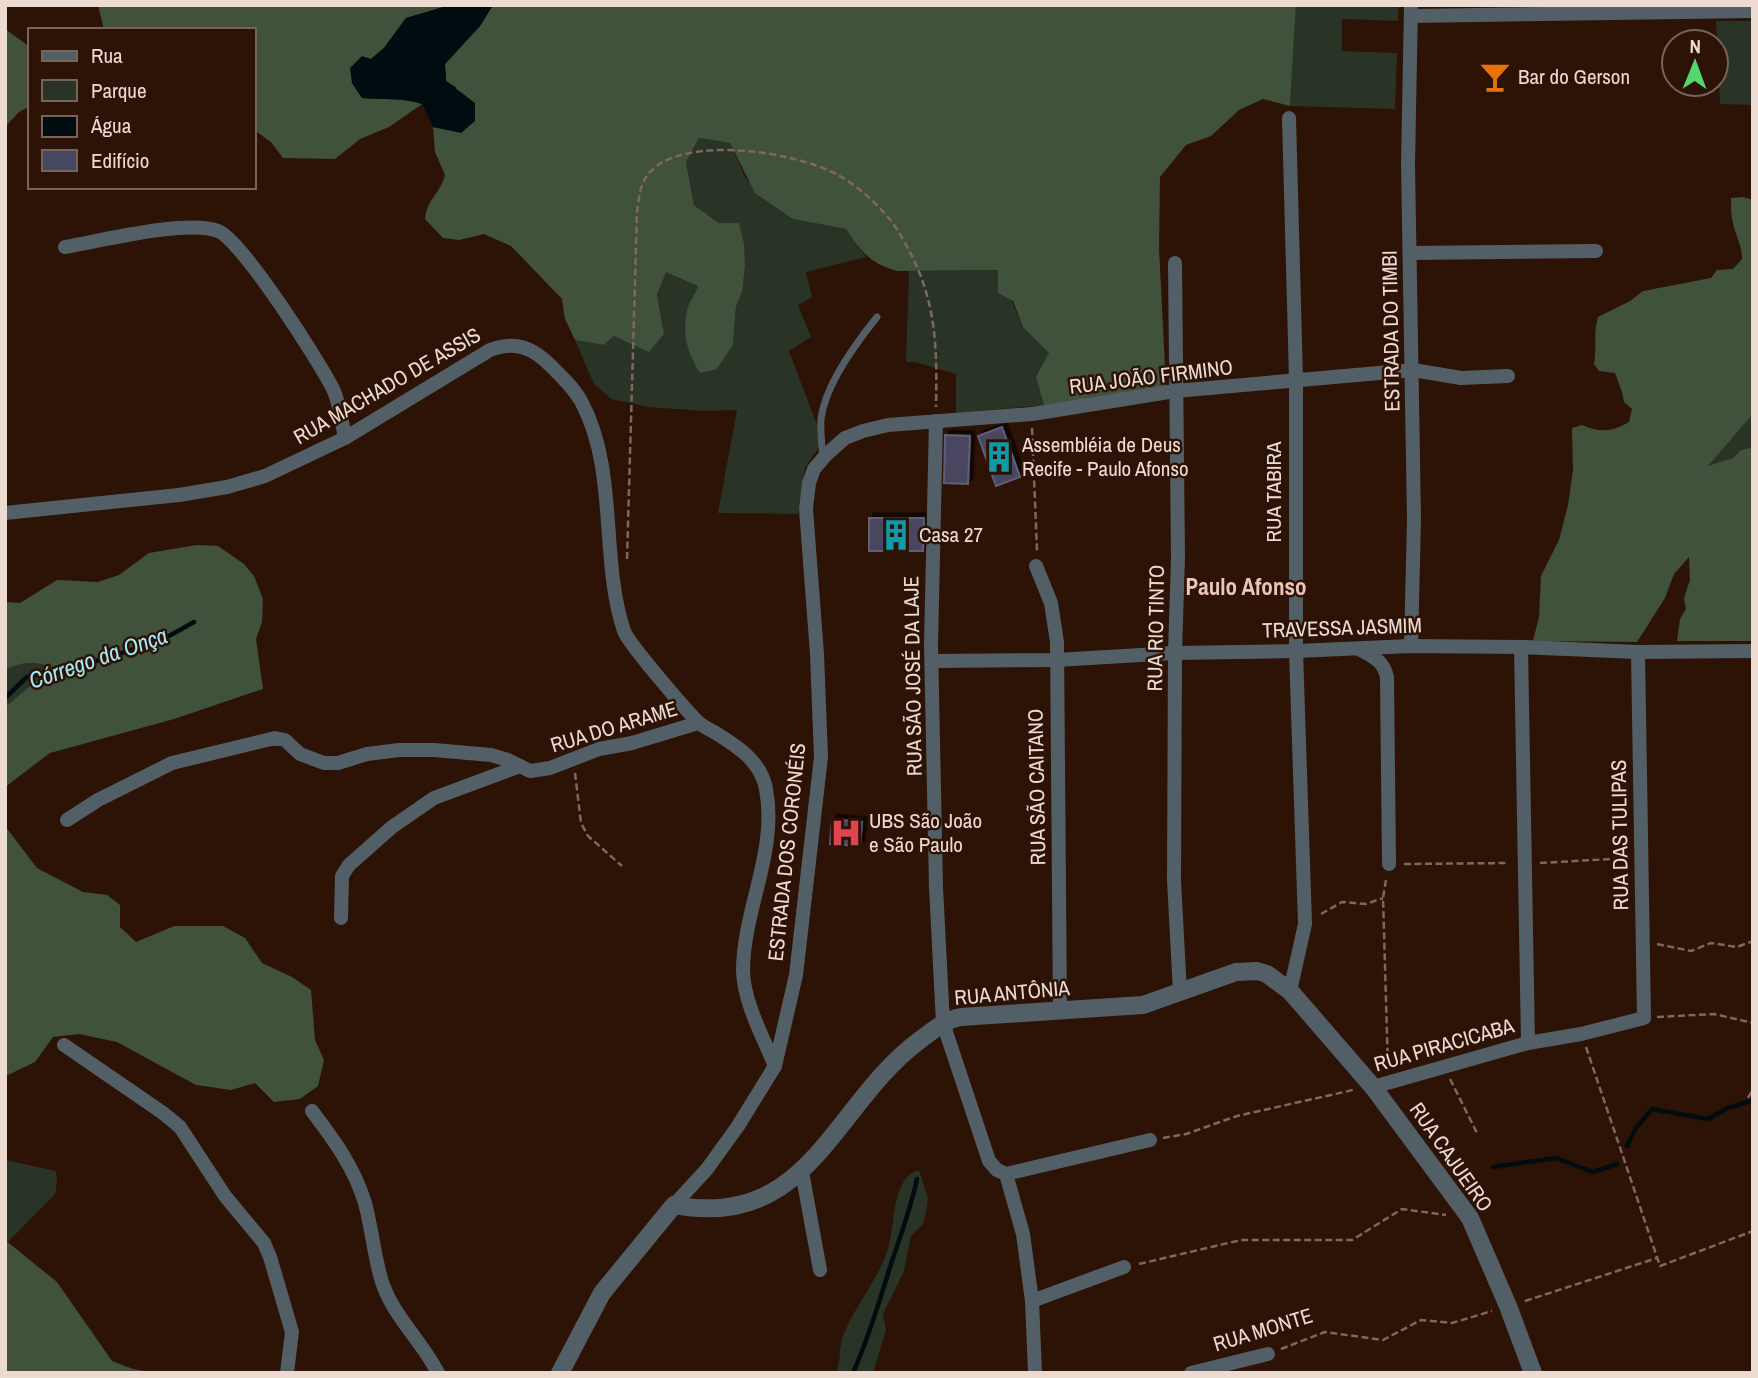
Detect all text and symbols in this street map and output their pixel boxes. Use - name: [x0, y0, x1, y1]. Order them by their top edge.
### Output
- legend: [28, 28, 256, 189]
- north arrow: [1660, 28, 1730, 98]
- text: N: [1689, 33, 1701, 59]
- text: Rua: [91, 41, 123, 70]
- bar icon: Bar do Gerson: [1478, 60, 1512, 94]
- place label: Bar do Gerson: [1518, 62, 1630, 91]
- text: Parque: [91, 76, 147, 105]
- text: Água: [90, 111, 132, 140]
- text: Edifício: [91, 146, 149, 175]
- street label: ESTRADA DO TIMBI: [1375, 250, 1406, 412]
- street label: RUA MACHADO DE ASSIS: [288, 320, 486, 451]
- street label: RUA JOÃO FIRMINO: [1067, 352, 1234, 401]
- place label: Assembléia de Deus Recife - Paulo Afonso: [1021, 430, 1189, 483]
- building icon: Assembléia de Deus Recife - Paulo Afonso: [982, 440, 1016, 474]
- street label: RUA TABIRA: [1259, 441, 1288, 542]
- building icon: Casa 27: [879, 518, 913, 552]
- place label: Casa 27: [919, 520, 983, 549]
- street label: RUA RIO TINTO: [1140, 564, 1171, 692]
- district label: Paulo Afonso: [1186, 571, 1306, 602]
- street label: RUA SÃO JOSÉ DA LAJE: [896, 576, 929, 776]
- street label: TRAVESSA JASMIM: [1262, 610, 1422, 645]
- water label: Córrego da Onça: [24, 619, 171, 696]
- street label: RUA DO ARAME: [547, 693, 681, 760]
- street label: RUA SÃO CAITANO: [1021, 708, 1052, 866]
- street label: ESTRADA DOS CORONÉIS: [761, 741, 812, 962]
- street label: RUA DAS TULIPAS: [1604, 759, 1635, 911]
- place label: UBS São João e São Paulo: [869, 806, 982, 859]
- hospital icon: UBS São João e São Paulo: [829, 816, 863, 850]
- street label: RUA ANTÔNIA: [953, 973, 1071, 1012]
- street label: RUA PIRACICABA: [1370, 1011, 1518, 1078]
- street label: RUA CAJUEIRO: [1403, 1096, 1500, 1217]
- street label: RUA MONTE: [1210, 1301, 1316, 1358]

